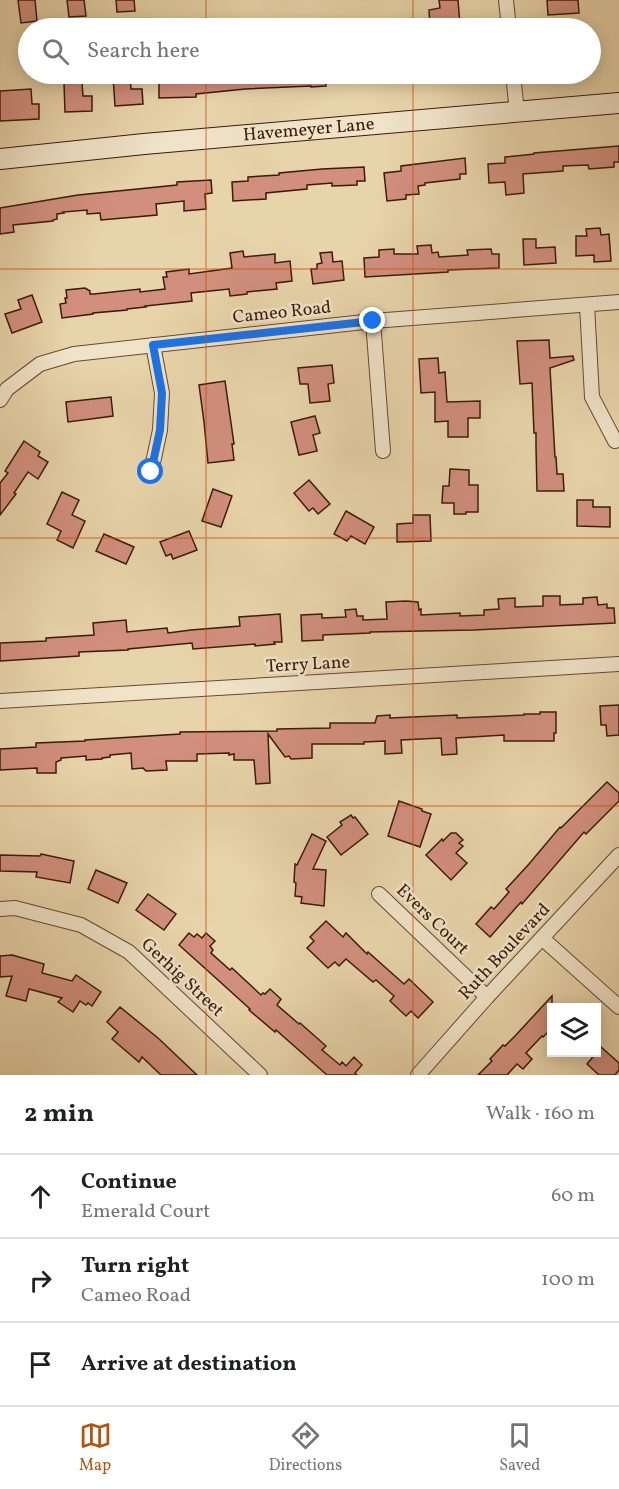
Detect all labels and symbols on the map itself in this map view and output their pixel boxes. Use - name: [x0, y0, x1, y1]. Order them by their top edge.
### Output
- street label: Havemeyer Lane: [242, 112, 375, 148]
- street label: Cameo Road: [231, 295, 333, 331]
- route end: [359, 307, 385, 333]
- route start: [137, 458, 163, 484]
- street label: Terry Lane: [265, 650, 351, 680]
- street label: Evers Court: [390, 879, 474, 961]
- street label: Ruth Boulevard: [454, 898, 556, 1006]
- street label: Gerhig Street: [135, 933, 229, 1023]

